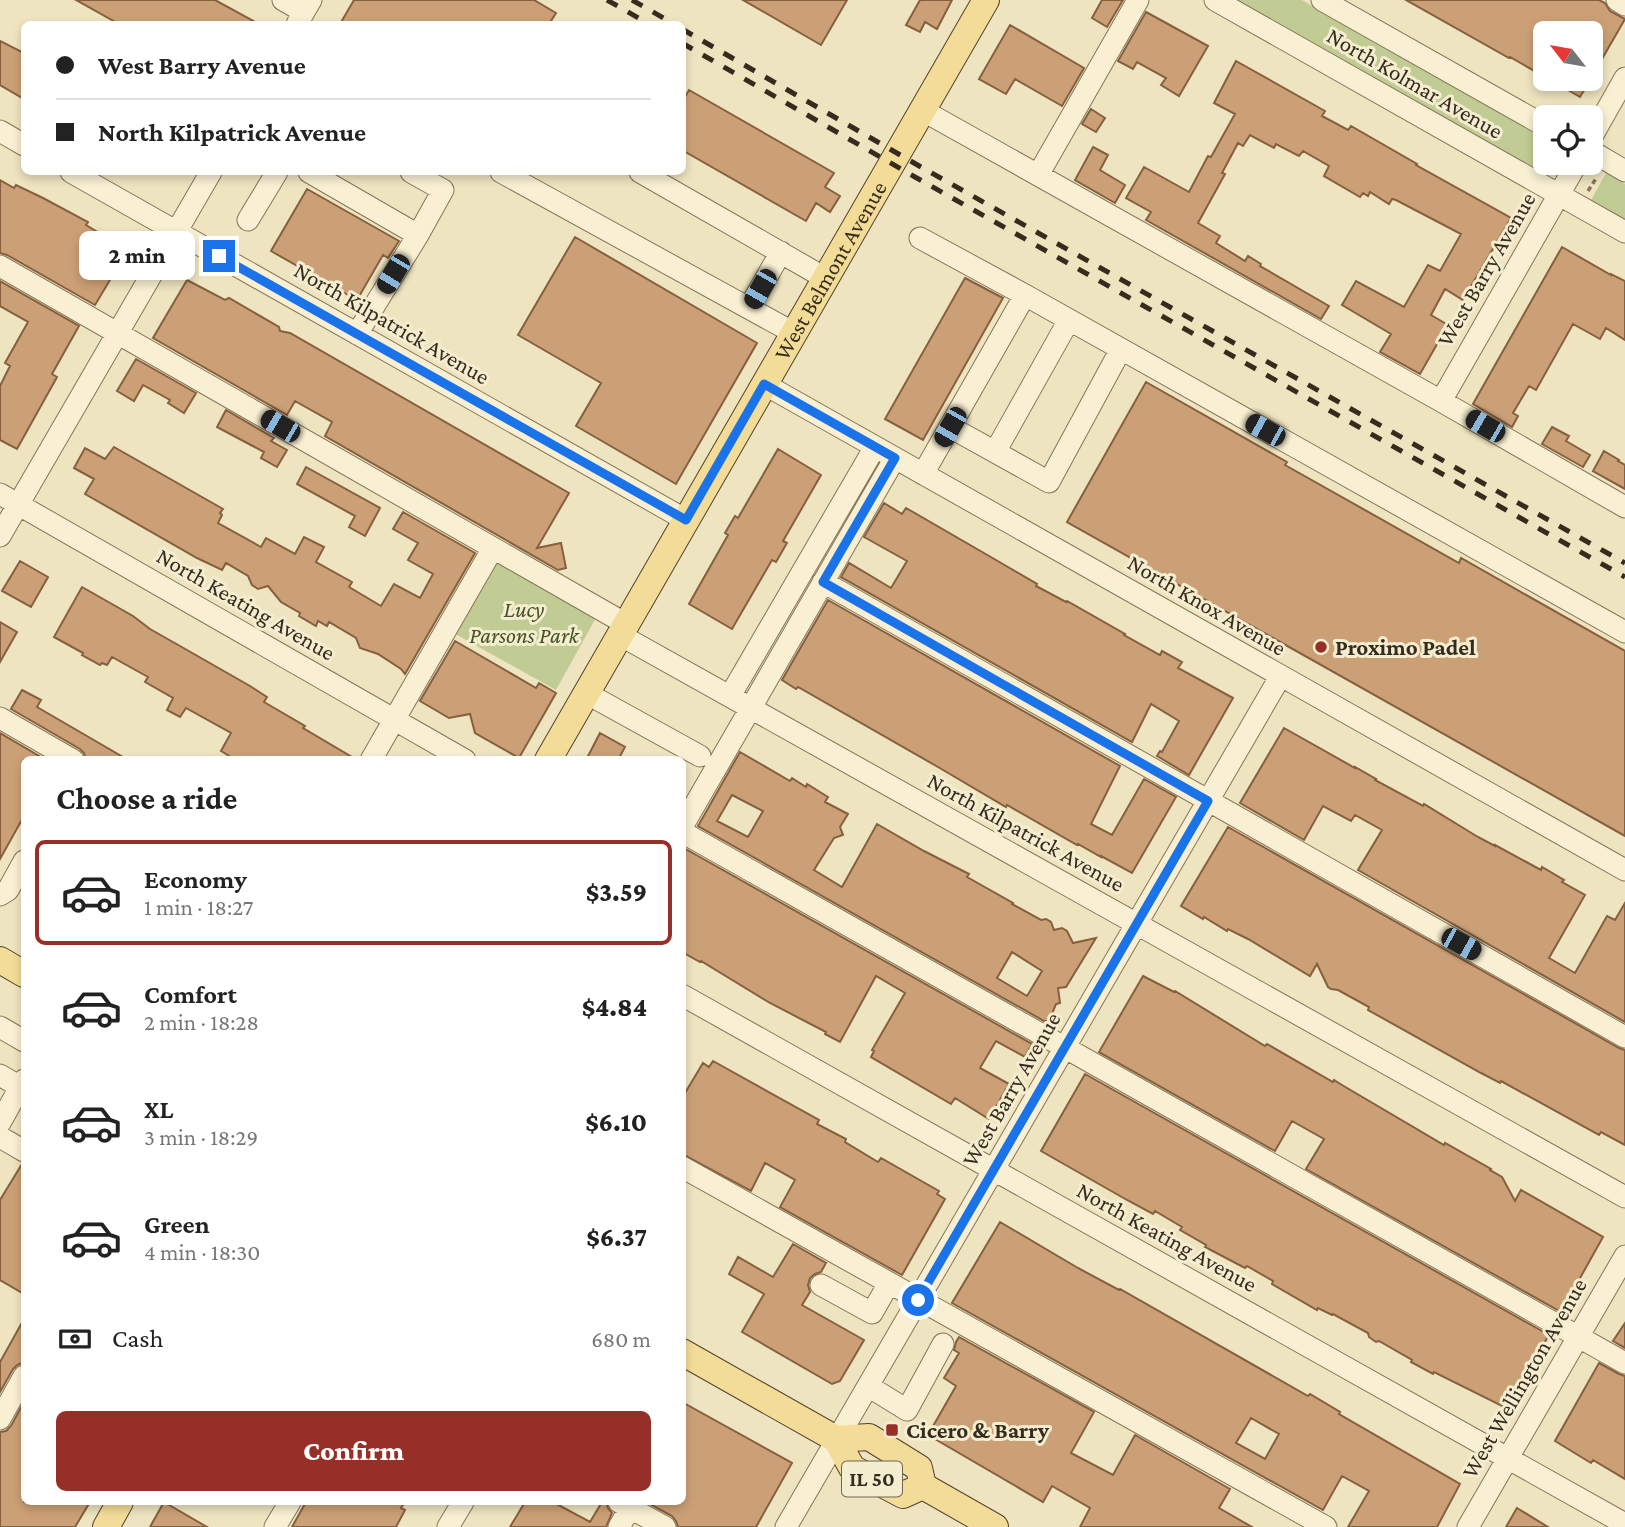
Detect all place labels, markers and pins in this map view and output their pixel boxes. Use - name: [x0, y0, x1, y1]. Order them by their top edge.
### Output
- place label: Proximo Padel: [1335, 634, 1476, 660]
- marker: Proximo Padel: [1313, 639, 1329, 655]
- place label: Cicero & Barry: [906, 1417, 1050, 1443]
- marker: Cicero & Barry: [884, 1422, 900, 1438]

